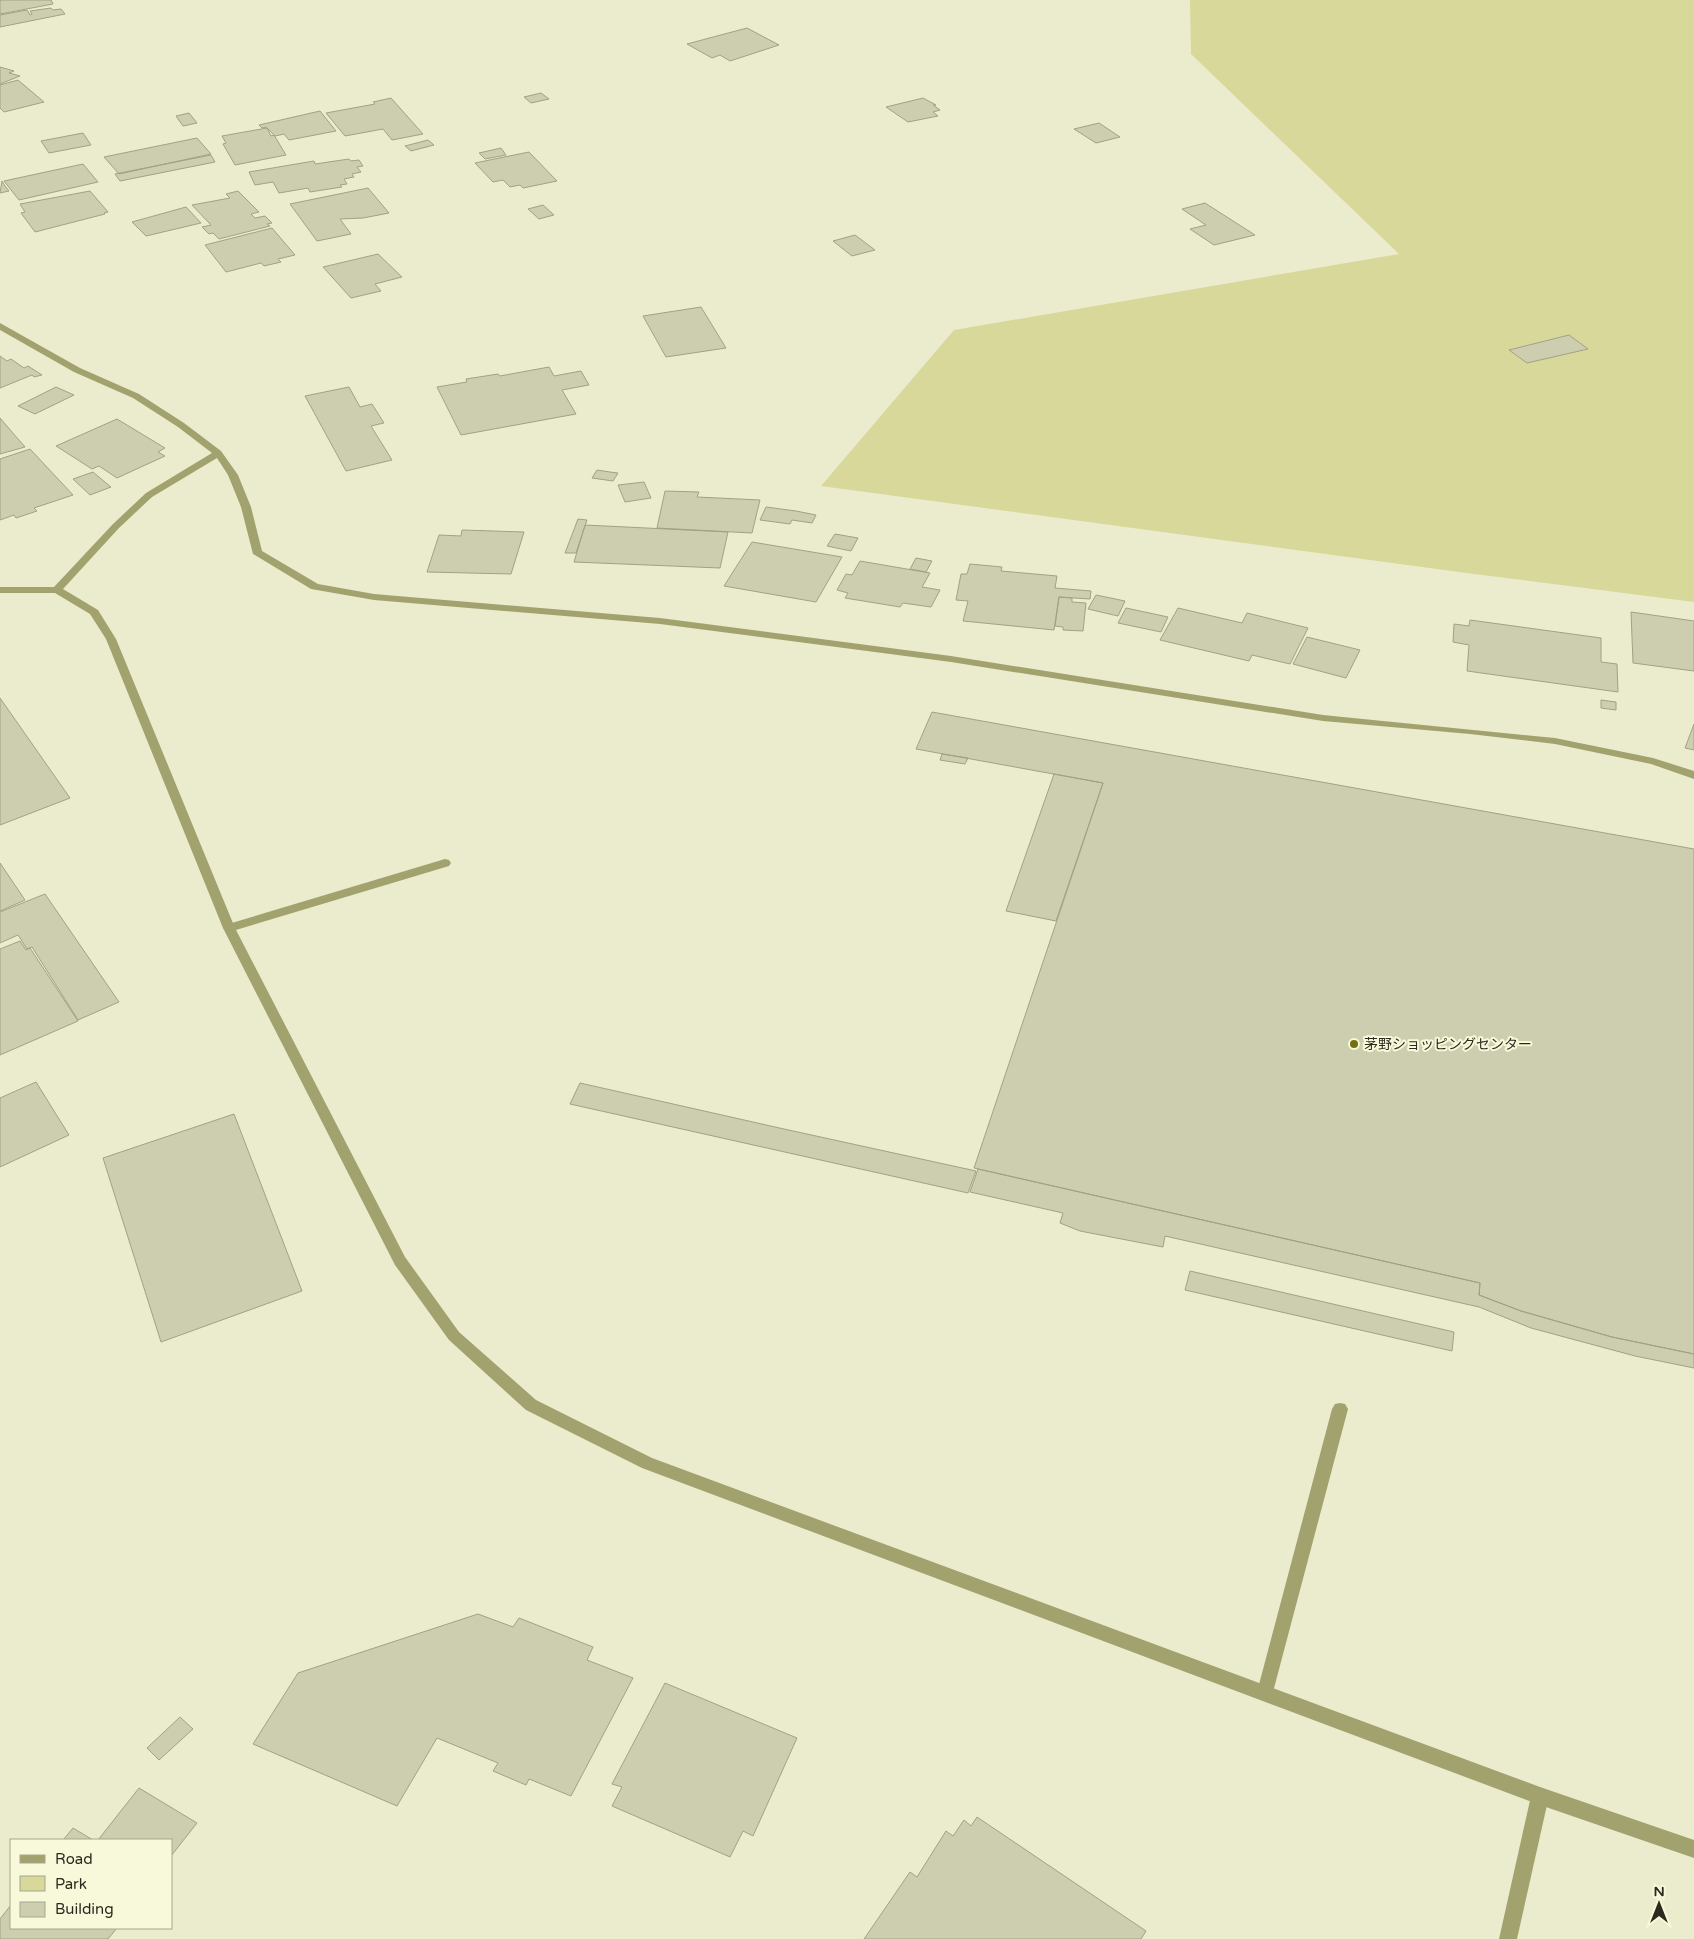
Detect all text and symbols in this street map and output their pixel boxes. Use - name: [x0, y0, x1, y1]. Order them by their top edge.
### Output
- place label: 茅野ショッピングセンター: [1364, 1036, 1532, 1053]
- marker: 茅野ショッピングセンター: [1348, 1038, 1360, 1050]
- legend: [10, 1839, 172, 1929]
- text: Road: [55, 1850, 93, 1868]
- text: Park: [55, 1875, 87, 1893]
- north arrow: [1634, 1879, 1684, 1929]
- text: N: [1653, 1883, 1665, 1900]
- text: Building: [55, 1900, 114, 1918]

